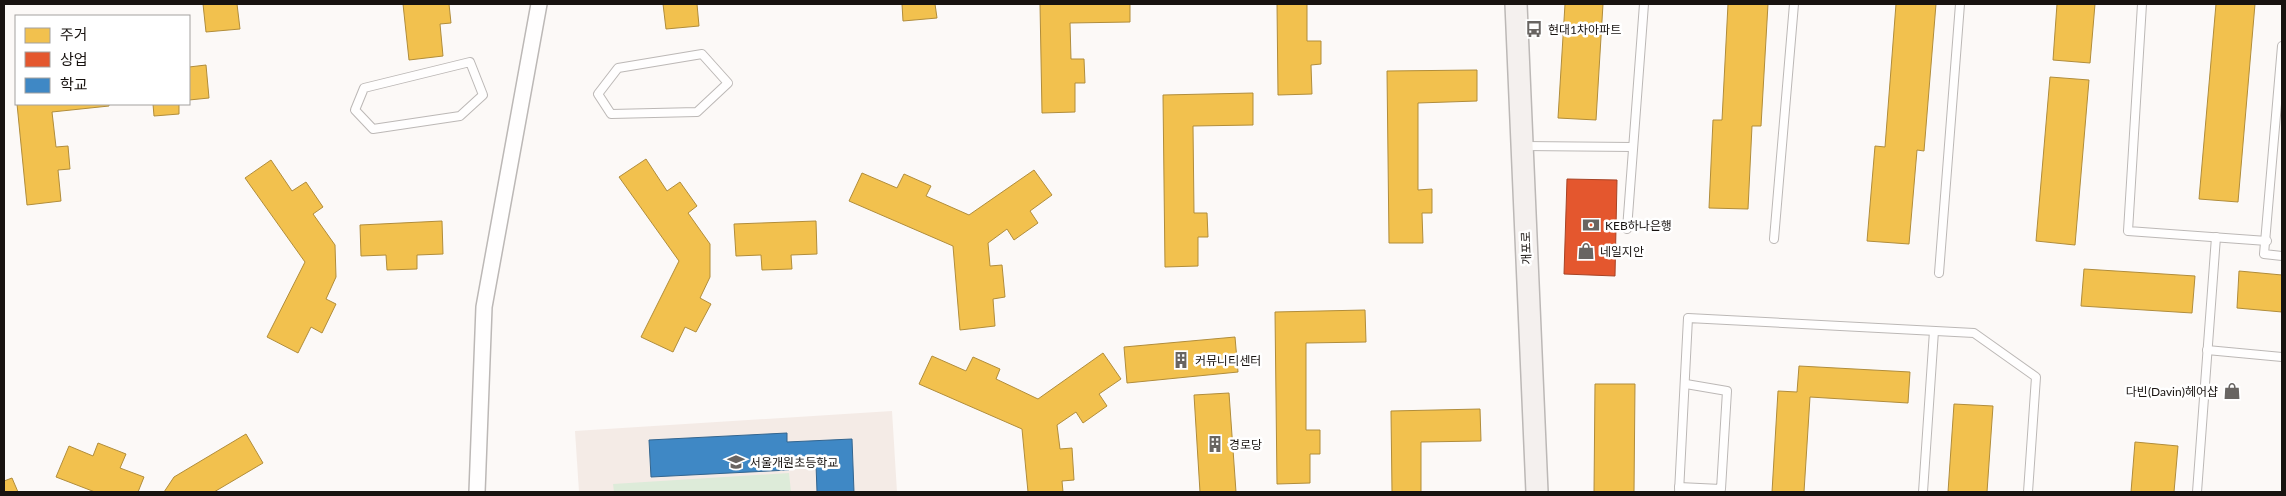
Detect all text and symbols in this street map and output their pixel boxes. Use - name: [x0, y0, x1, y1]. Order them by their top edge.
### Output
- legend: [15, 15, 190, 105]
- bus stop icon: 현대1차아파트: [1524, 19, 1544, 39]
- place label: 현대1차아파트: [1548, 22, 1621, 37]
- text: 주거: [60, 25, 88, 43]
- text: 상업: [60, 50, 88, 68]
- text: 학교: [60, 75, 88, 93]
- bank icon: KEB하나은행: [1581, 215, 1601, 235]
- place label: KEB하나은행: [1605, 218, 1672, 233]
- street label: 개포로: [1518, 231, 1534, 265]
- shop icon: 네일지안: [1576, 241, 1596, 261]
- place label: 네일지안: [1600, 244, 1644, 259]
- building icon: 커뮤니티센터: [1171, 350, 1191, 370]
- place label: 커뮤니티센터: [1195, 353, 1261, 368]
- shop icon: 다빈(Davin)헤어샵: [2222, 381, 2242, 401]
- place label: 다빈(Davin)헤어샵: [2126, 384, 2218, 399]
- building icon: 경로당: [1205, 434, 1225, 454]
- place label: 경로당: [1229, 437, 1262, 452]
- school or university icon: 서울개원초등학교: [726, 452, 746, 472]
- place label: 서울개원초등학교: [750, 455, 838, 470]

